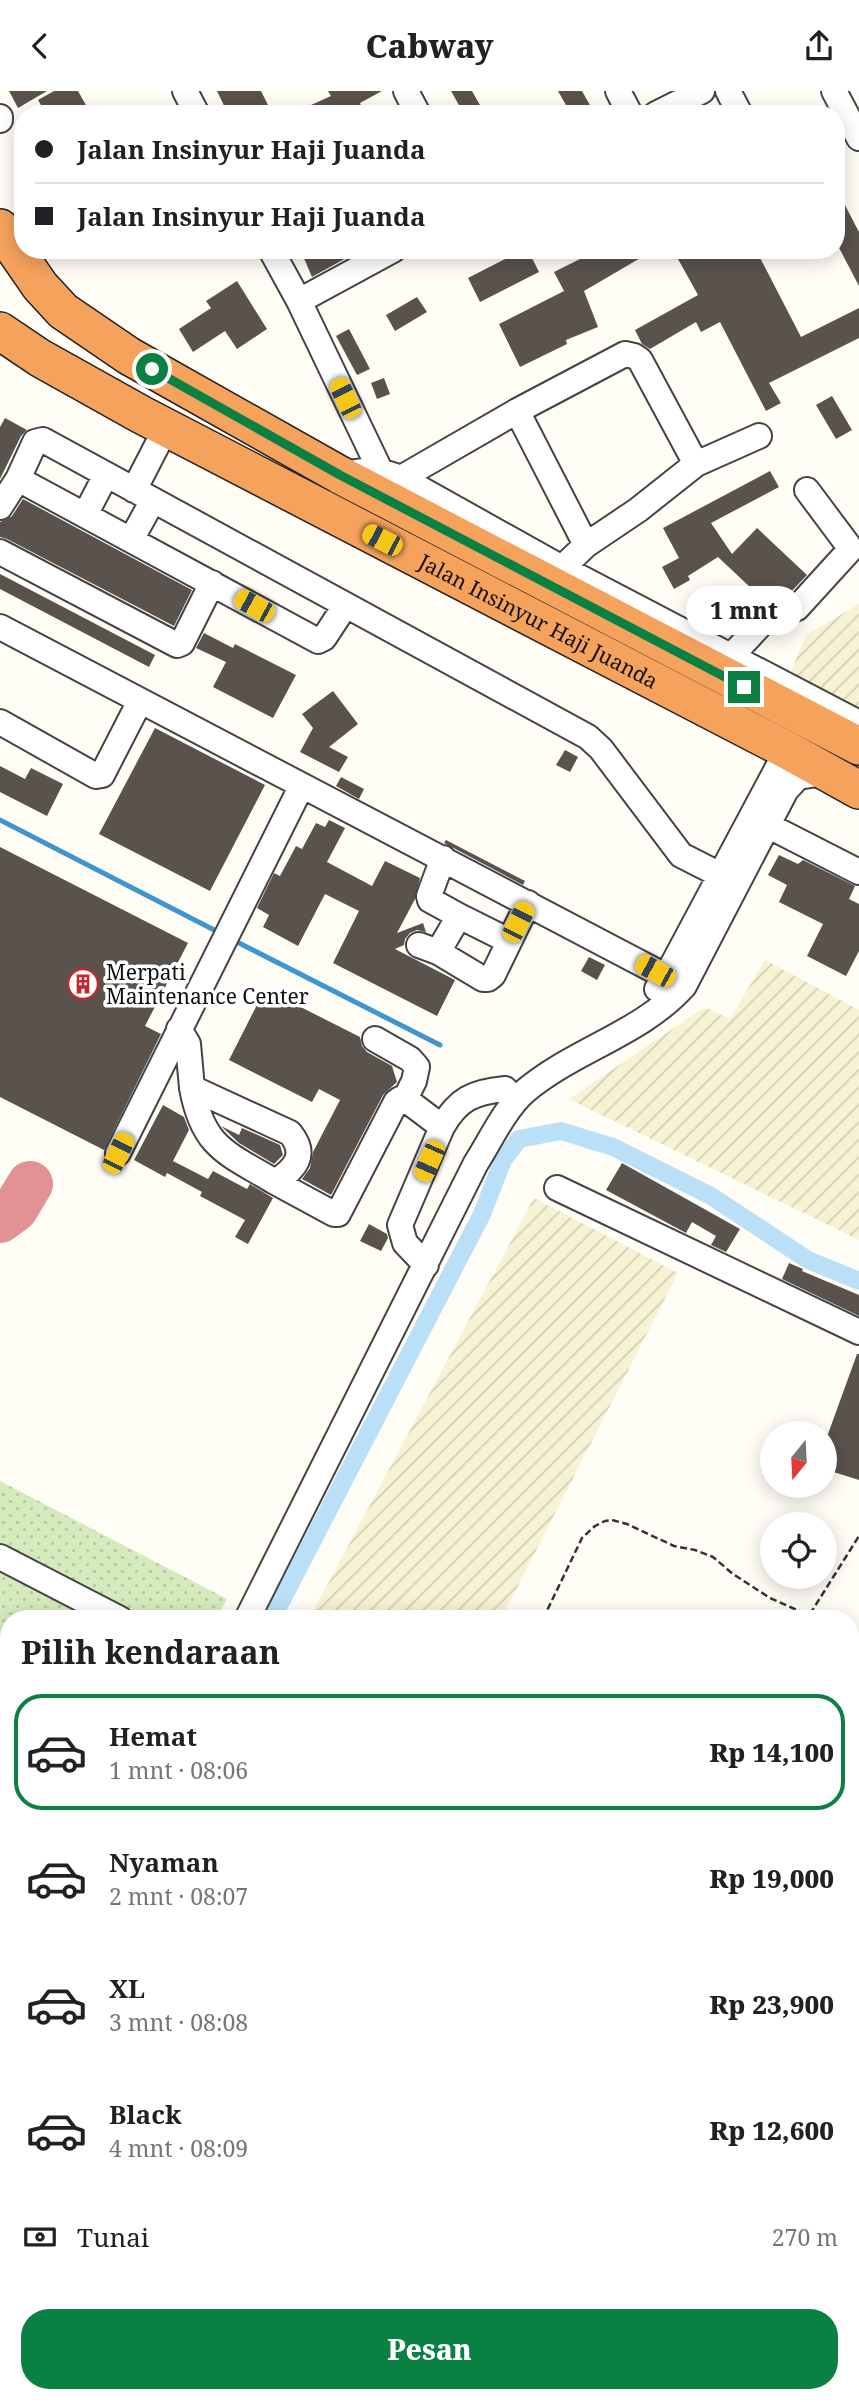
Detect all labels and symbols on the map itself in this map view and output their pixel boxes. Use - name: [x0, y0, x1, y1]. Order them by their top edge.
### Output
- route start: [136, 353, 168, 385]
- car: [327, 375, 364, 421]
- car: [359, 521, 406, 559]
- street label: Jalan Insinyur Haji Juanda: [413, 547, 663, 695]
- callout: 1 mnt: [686, 585, 802, 635]
- car: [231, 587, 278, 625]
- route end: [728, 671, 760, 703]
- car: [500, 899, 537, 945]
- car: [632, 952, 679, 990]
- place label: Merpati Maintenance Center: [106, 958, 309, 1010]
- building icon: Merpati Maintenance Center: [66, 967, 100, 1001]
- car: [100, 1130, 137, 1176]
- car: [411, 1138, 448, 1184]
- north arrow: [760, 1421, 836, 1498]

